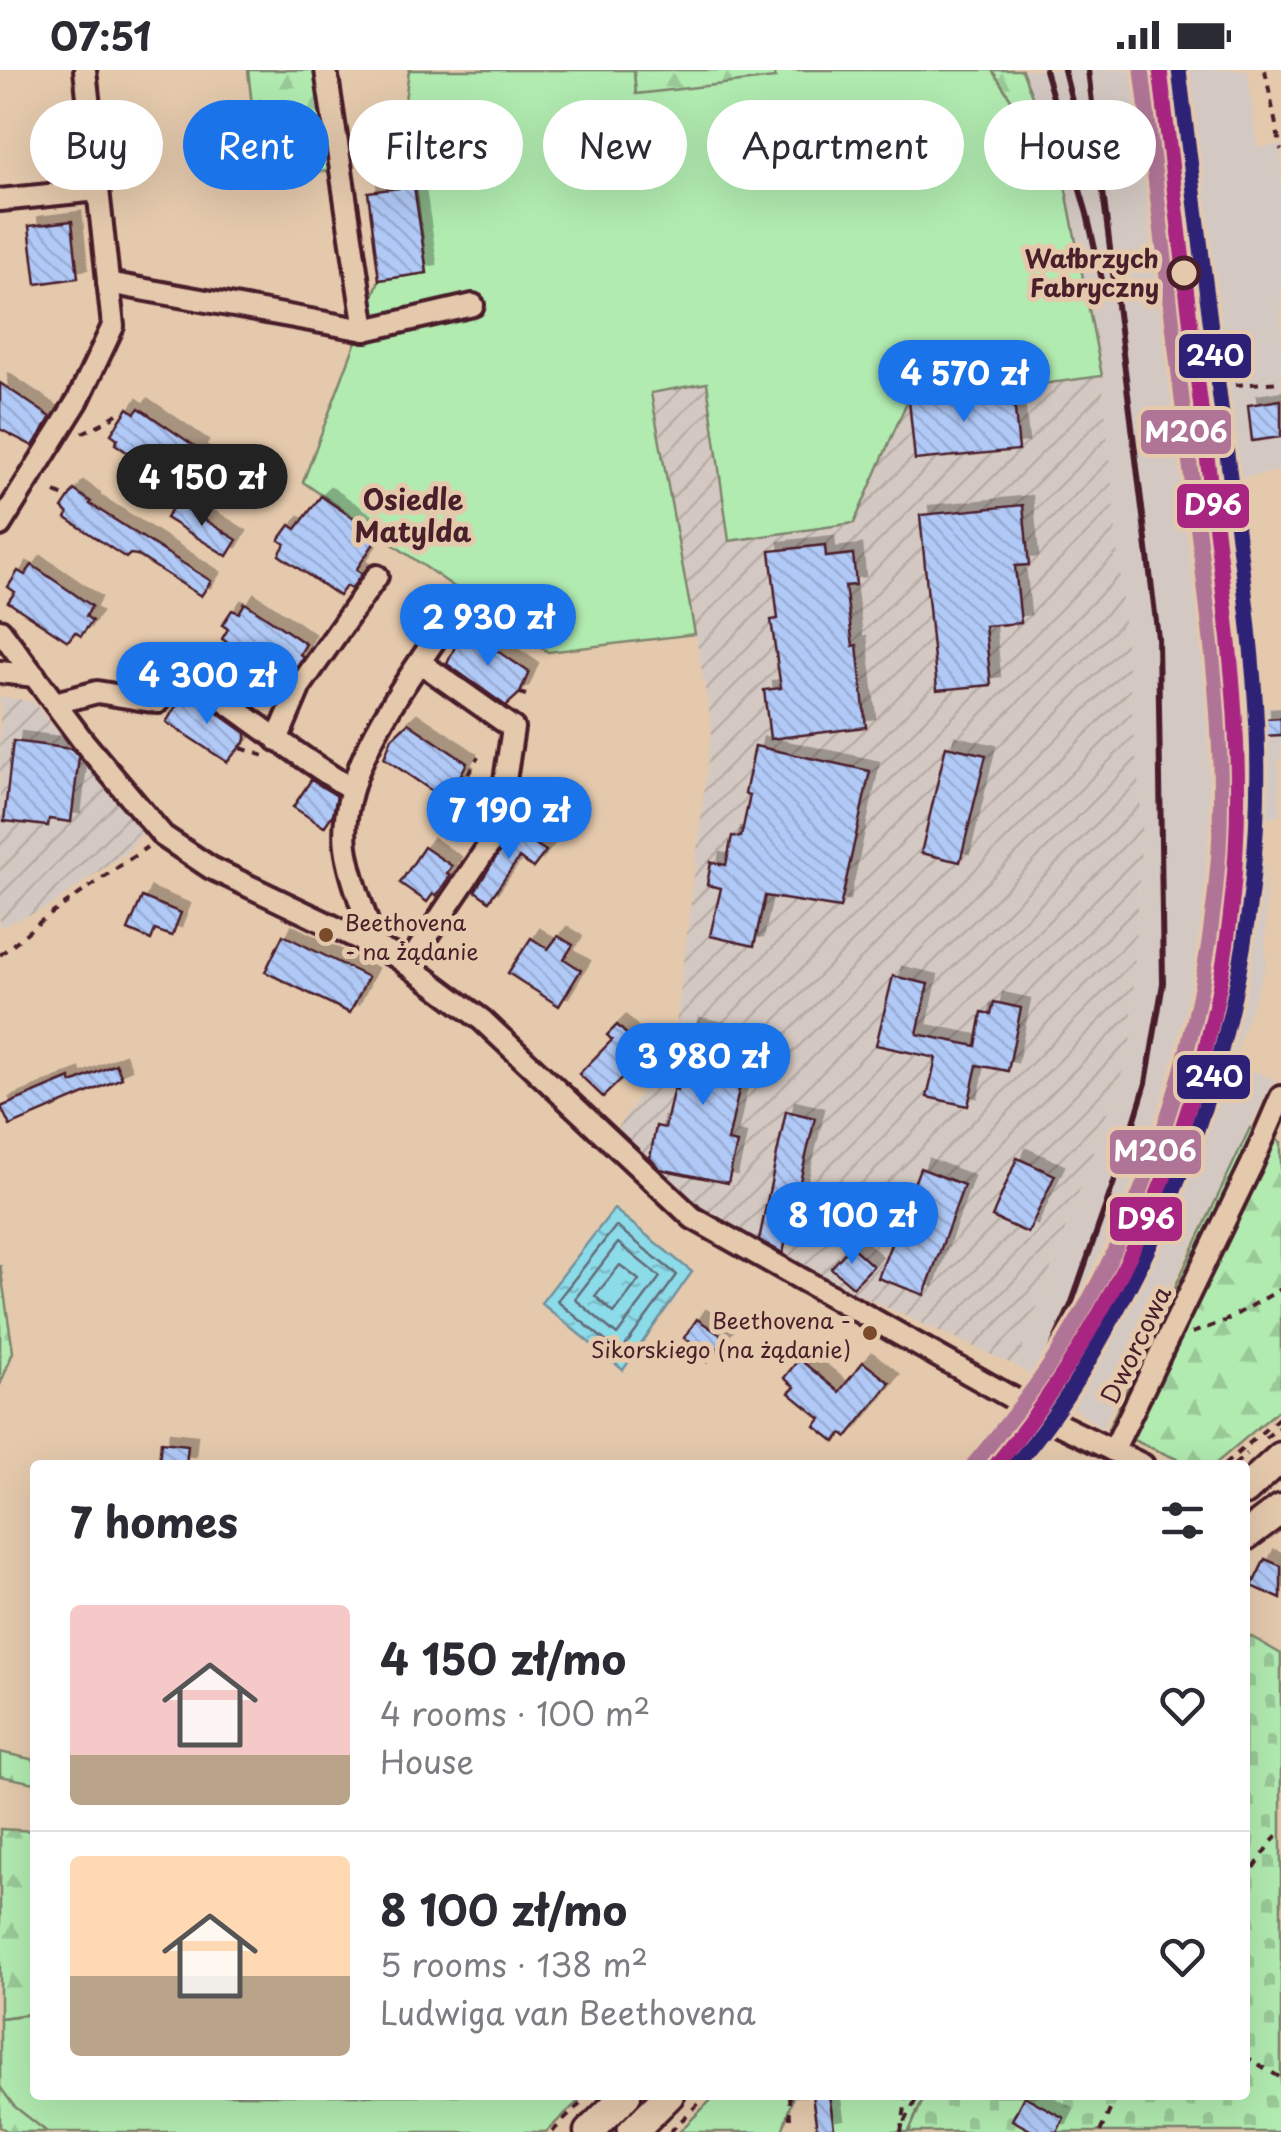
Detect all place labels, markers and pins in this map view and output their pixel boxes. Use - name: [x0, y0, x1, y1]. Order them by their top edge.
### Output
- place label: Wałbrzych Fabryczny: [1024, 239, 1159, 306]
- marker: Wałbrzych Fabryczny: [1168, 257, 1200, 289]
- pin: 4 570 zł: [861, 340, 1067, 425]
- pin: 4 150 zł: [99, 444, 305, 529]
- pin: 2 930 zł: [385, 584, 591, 669]
- pin: 4 300 zł: [104, 642, 310, 727]
- pin: 7 190 zł: [406, 777, 612, 862]
- place label: Beethovena - na żądanie: [345, 905, 478, 967]
- marker: Beethovena - na żądanie: [316, 925, 336, 945]
- pin: 3 980 zł: [600, 1023, 806, 1108]
- pin: 8 100 zł: [749, 1182, 955, 1267]
- place label: Beethovena - Sikorskiego (na żądanie): [591, 1303, 851, 1365]
- marker: Beethovena - Sikorskiego (na żądanie): [860, 1323, 880, 1343]

